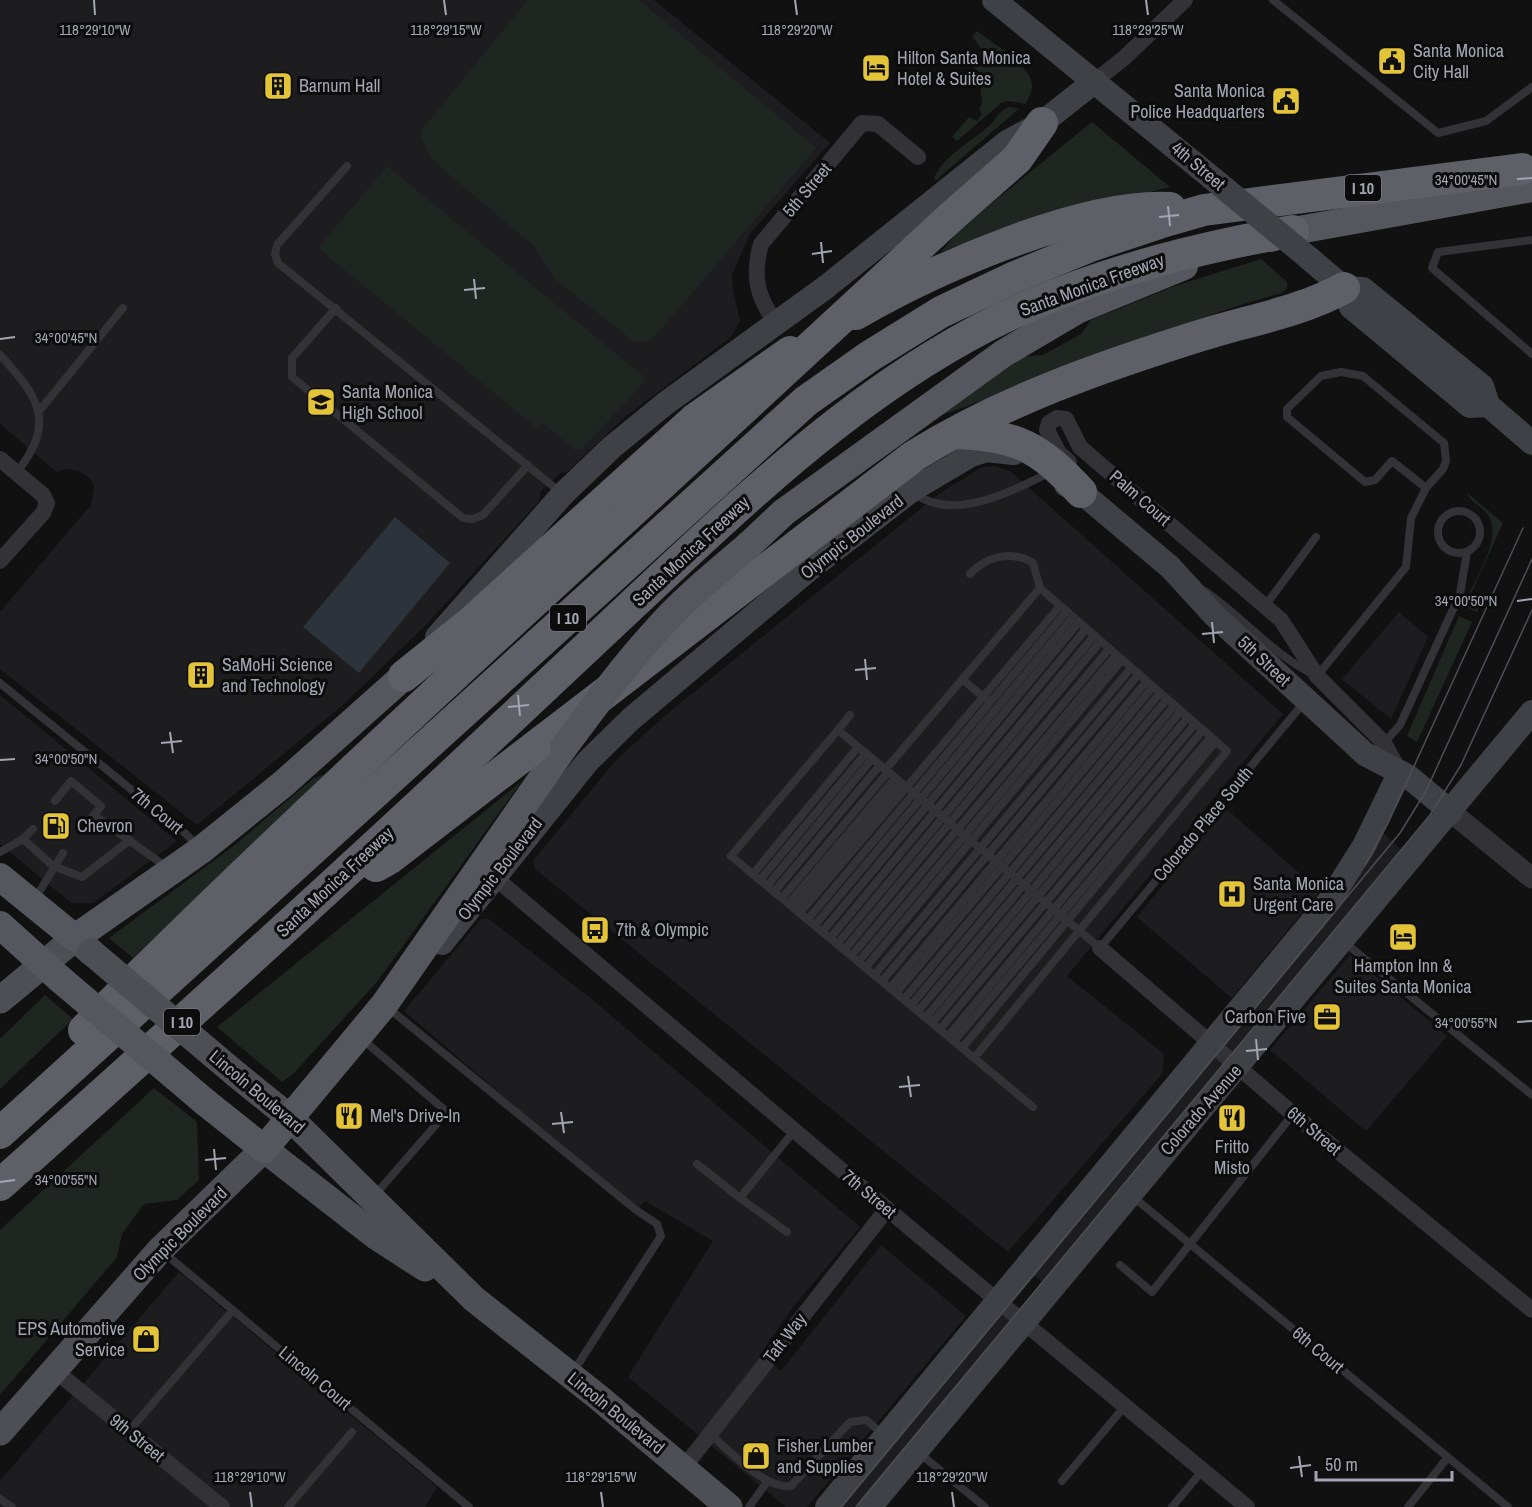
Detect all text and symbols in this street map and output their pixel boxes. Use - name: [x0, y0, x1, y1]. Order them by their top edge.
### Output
- text: 118°29'10"W: [59, 19, 131, 40]
- text: 118°29'15"W: [410, 19, 482, 40]
- text: 118°29'20"W: [761, 19, 833, 40]
- text: 118°29'25"W: [1112, 19, 1184, 40]
- place label: Santa Monica City Hall: [1413, 38, 1504, 84]
- place label: Hilton Santa Monica Hotel & Suites: [897, 45, 1031, 91]
- public building icon: Santa Monica City Hall: [1376, 45, 1408, 77]
- hotel icon: Hilton Santa Monica Hotel & Suites: [860, 52, 892, 84]
- building icon: Barnum Hall: [262, 70, 294, 102]
- place label: Barnum Hall: [299, 73, 380, 98]
- place label: Santa Monica Police Headquarters: [1130, 78, 1265, 124]
- public building icon: Santa Monica Police Headquarters: [1270, 85, 1302, 117]
- street label: 4th Street: [1166, 135, 1231, 196]
- street label: 5th Street: [776, 157, 837, 222]
- text: 34°00'45"N: [1435, 169, 1497, 190]
- road number: I 10: [1345, 175, 1381, 201]
- street label: Santa Monica Freeway: [1016, 247, 1168, 322]
- text: 34°00'45"N: [35, 327, 97, 348]
- place label: Santa Monica High School: [342, 379, 433, 425]
- school or university icon: Santa Monica High School: [305, 386, 337, 418]
- street label: Palm Court: [1104, 464, 1176, 531]
- street label: Olympic Boulevard: [795, 488, 909, 585]
- street label: Santa Monica Freeway: [627, 489, 755, 612]
- text: 34°00'50"N: [1435, 590, 1497, 611]
- road number: I 10: [550, 605, 586, 631]
- street label: 5th Street: [1232, 630, 1296, 692]
- place label: SaMoHi Science and Technology: [222, 652, 333, 698]
- building icon: SaMoHi Science and Technology: [185, 659, 217, 691]
- text: 34°00'50"N: [35, 748, 97, 769]
- street label: Colorado Place South: [1147, 761, 1258, 887]
- street label: 7th Court: [126, 782, 189, 839]
- fuel station icon: Chevron: [40, 810, 72, 842]
- street label: Olympic Boulevard: [451, 812, 548, 926]
- place label: Chevron: [77, 813, 133, 838]
- street label: Santa Monica Freeway: [271, 820, 399, 943]
- place label: Santa Monica Urgent Care: [1253, 871, 1344, 917]
- hospital icon: Santa Monica Urgent Care: [1216, 878, 1248, 910]
- bus stop icon: 7th & Olympic: [579, 914, 611, 946]
- place label: 7th & Olympic: [616, 917, 709, 942]
- hotel icon: Hampton Inn & Suites Santa Monica: [1387, 921, 1419, 953]
- place label: Hampton Inn & Suites Santa Monica: [1334, 953, 1472, 999]
- office icon: Carbon Five: [1311, 1001, 1343, 1033]
- place label: Carbon Five: [1225, 1004, 1306, 1029]
- road number: I 10: [164, 1009, 200, 1035]
- text: 34°00'55"N: [1435, 1012, 1497, 1033]
- street label: Lincoln Boulevard: [204, 1044, 311, 1139]
- street label: Colorado Avenue: [1154, 1059, 1247, 1161]
- restaurant icon: Mel's Drive-In: [333, 1100, 365, 1132]
- street label: 6th Street: [1282, 1100, 1347, 1161]
- restaurant icon: Fritto Misto: [1216, 1102, 1248, 1134]
- place label: Mel's Drive-In: [370, 1103, 461, 1128]
- place label: Fritto Misto: [1214, 1134, 1250, 1180]
- street label: 7th Street: [837, 1163, 902, 1224]
- text: 34°00'55"N: [35, 1169, 97, 1190]
- street label: Olympic Boulevard: [127, 1181, 233, 1287]
- street label: Taft Way: [757, 1307, 812, 1368]
- place label: EPS Automotive Service: [18, 1316, 125, 1362]
- street label: 6th Court: [1287, 1321, 1350, 1379]
- shop icon: EPS Automotive Service: [130, 1323, 162, 1355]
- street label: Lincoln Court: [274, 1340, 357, 1415]
- street label: Lincoln Boulevard: [563, 1366, 670, 1460]
- street label: 9th Street: [105, 1408, 170, 1467]
- place label: Fisher Lumber and Supplies: [777, 1433, 873, 1479]
- shop icon: Fisher Lumber and Supplies: [740, 1440, 772, 1472]
- scale bar: [1316, 1444, 1452, 1482]
- text: 50 m: [1325, 1452, 1358, 1477]
- text: 118°29'10"W: [214, 1466, 286, 1487]
- text: 118°29'15"W: [565, 1466, 637, 1487]
- text: 118°29'20"W: [916, 1466, 988, 1487]

